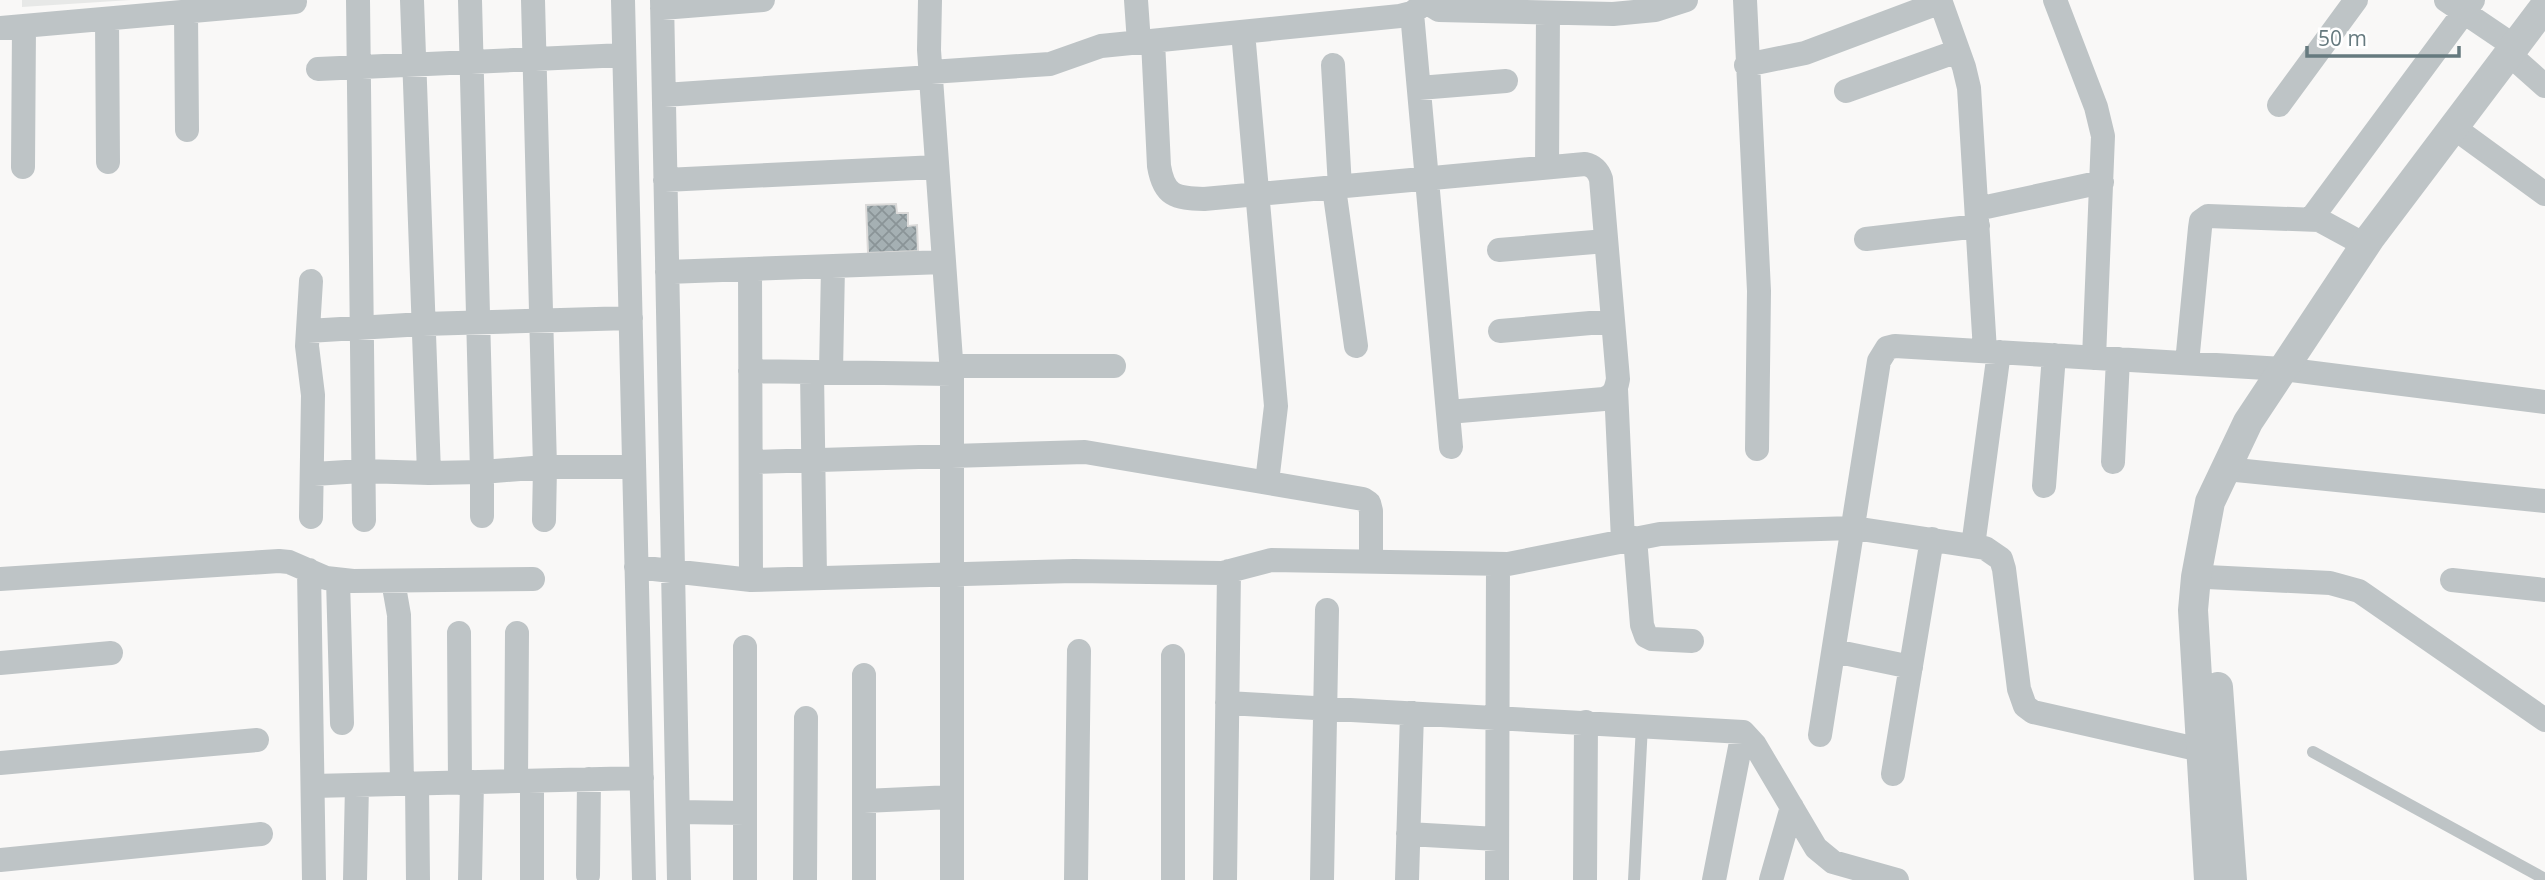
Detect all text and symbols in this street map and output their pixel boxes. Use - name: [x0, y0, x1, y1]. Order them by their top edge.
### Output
- scale bar: [2307, 14, 2459, 58]
- text: 50 m: [2318, 24, 2367, 52]

